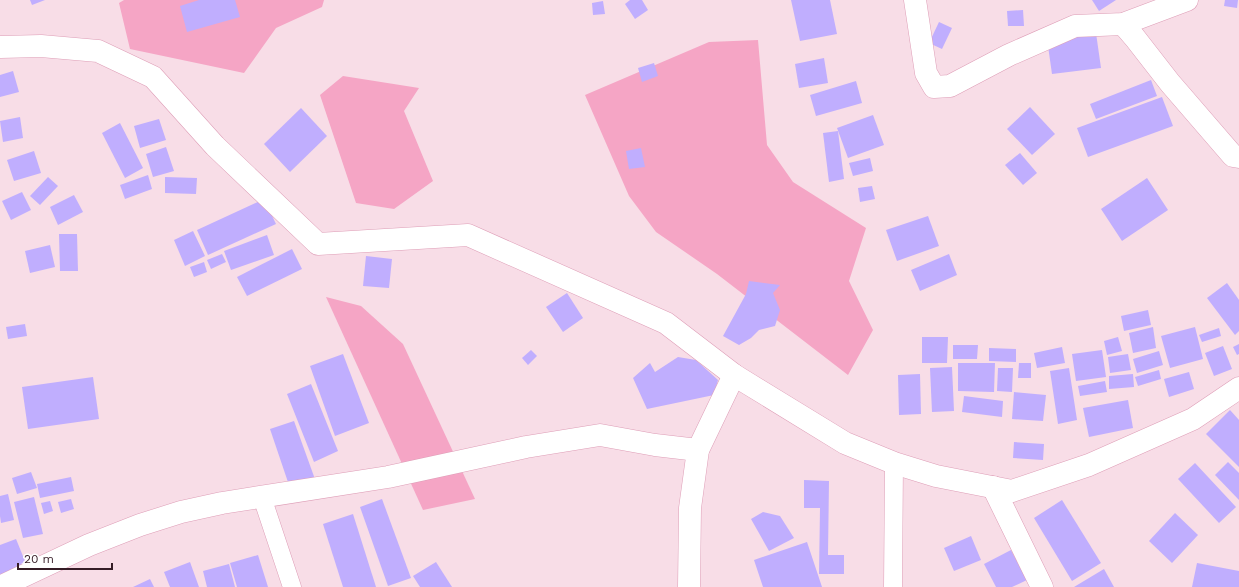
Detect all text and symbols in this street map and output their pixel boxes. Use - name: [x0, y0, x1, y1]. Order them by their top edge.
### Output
- scale bar: [18, 545, 112, 571]
- text: 20 m: [24, 552, 54, 566]

